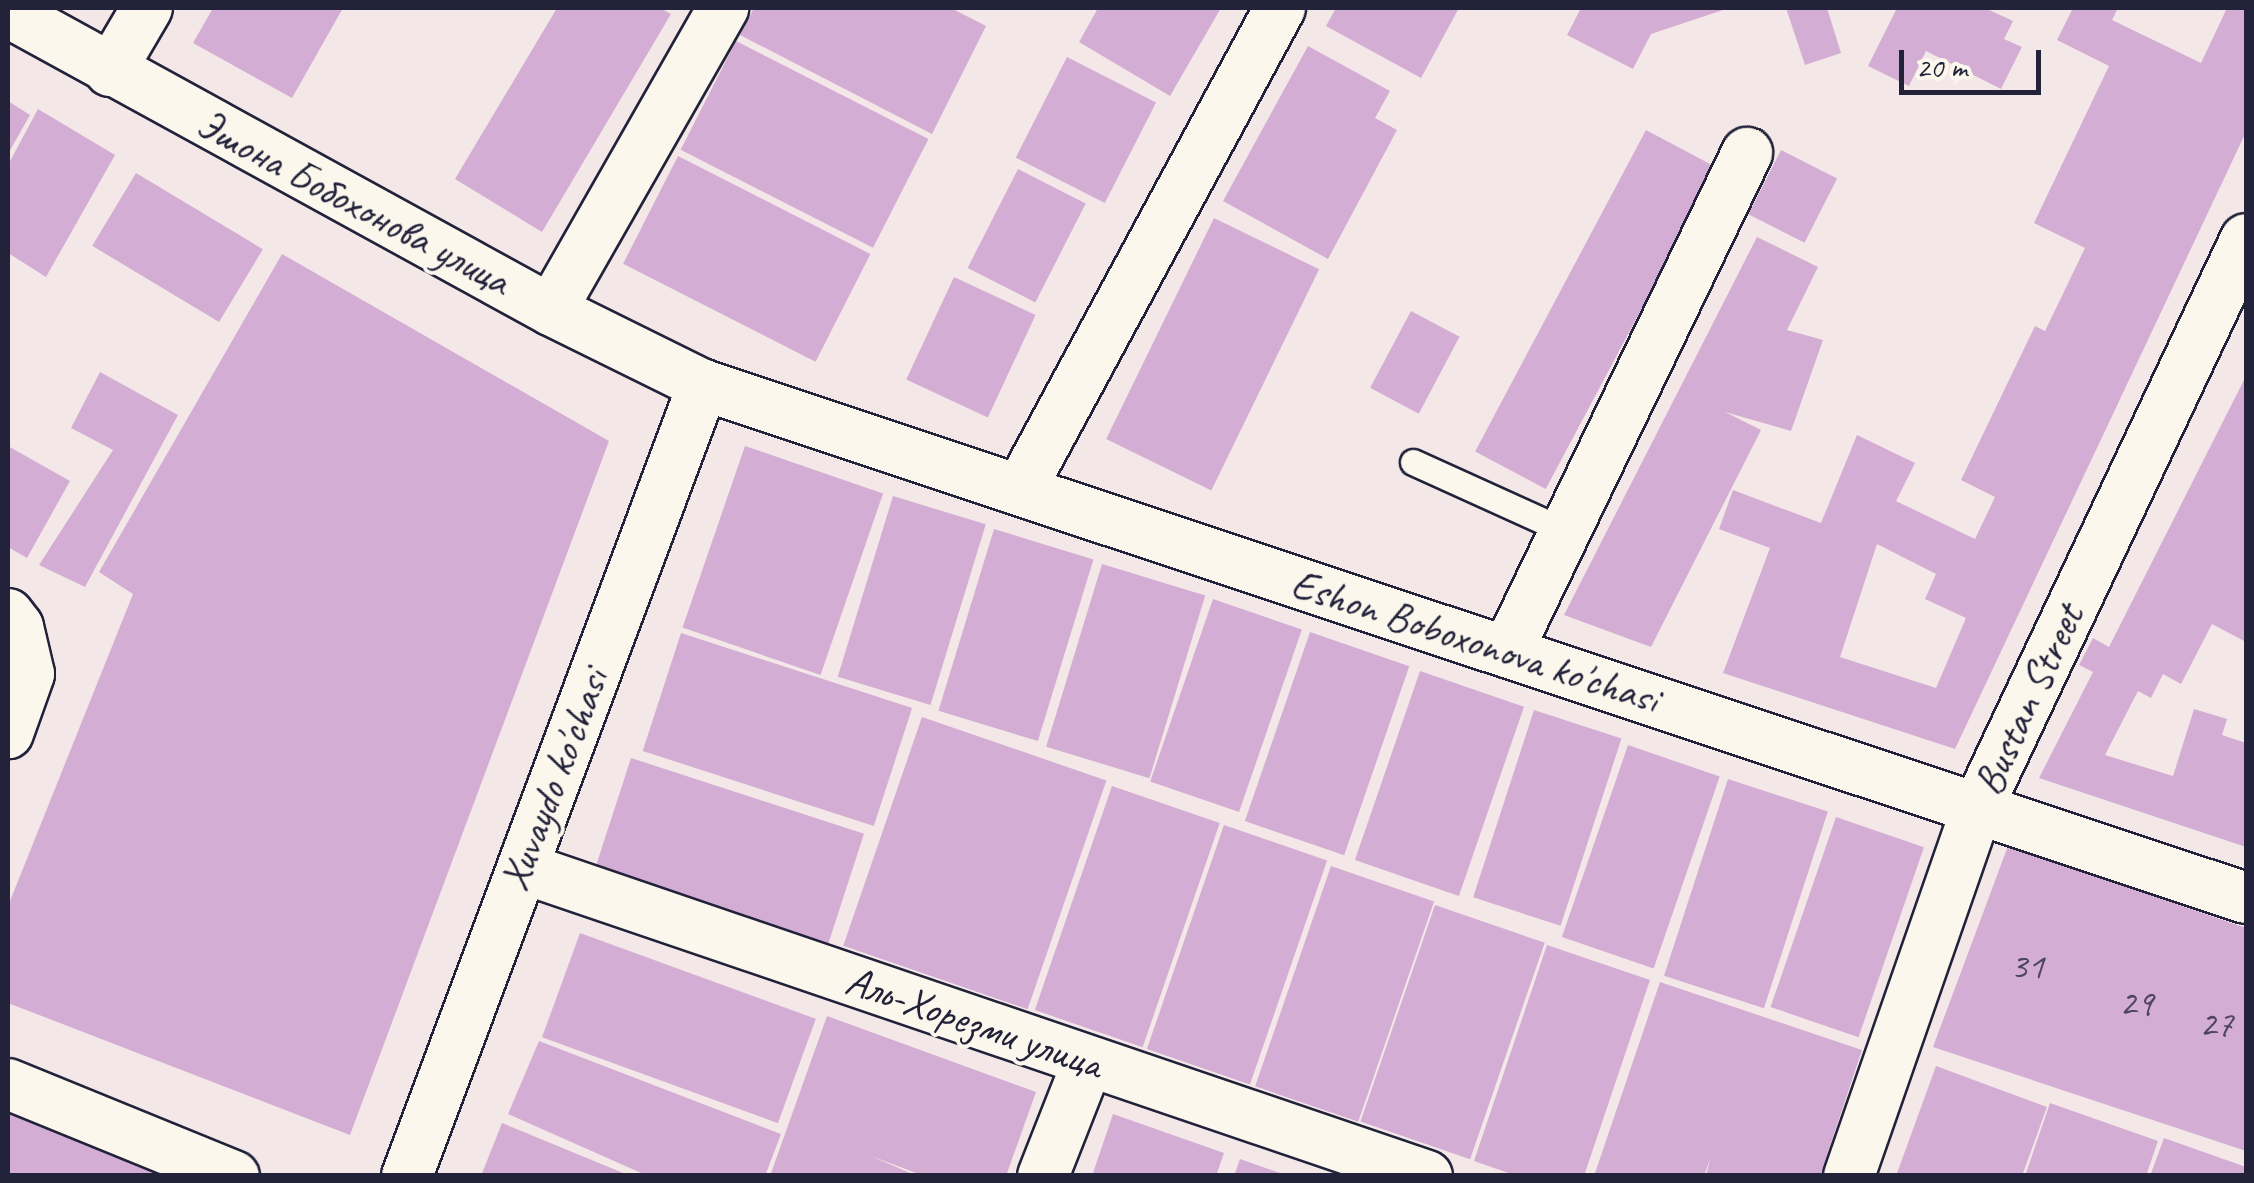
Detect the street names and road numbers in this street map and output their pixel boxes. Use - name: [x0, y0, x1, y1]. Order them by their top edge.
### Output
- street label: Эшона Бобохонова улица: [187, 99, 519, 307]
- street label: Eshon Boboxonova ko'chasi: [1285, 559, 1665, 725]
- street label: Bustаn Street: [1963, 597, 2095, 803]
- street label: Xuvaydo ko'chasi: [490, 662, 620, 898]
- street label: Аль-Хорезми улица: [839, 956, 1109, 1090]

